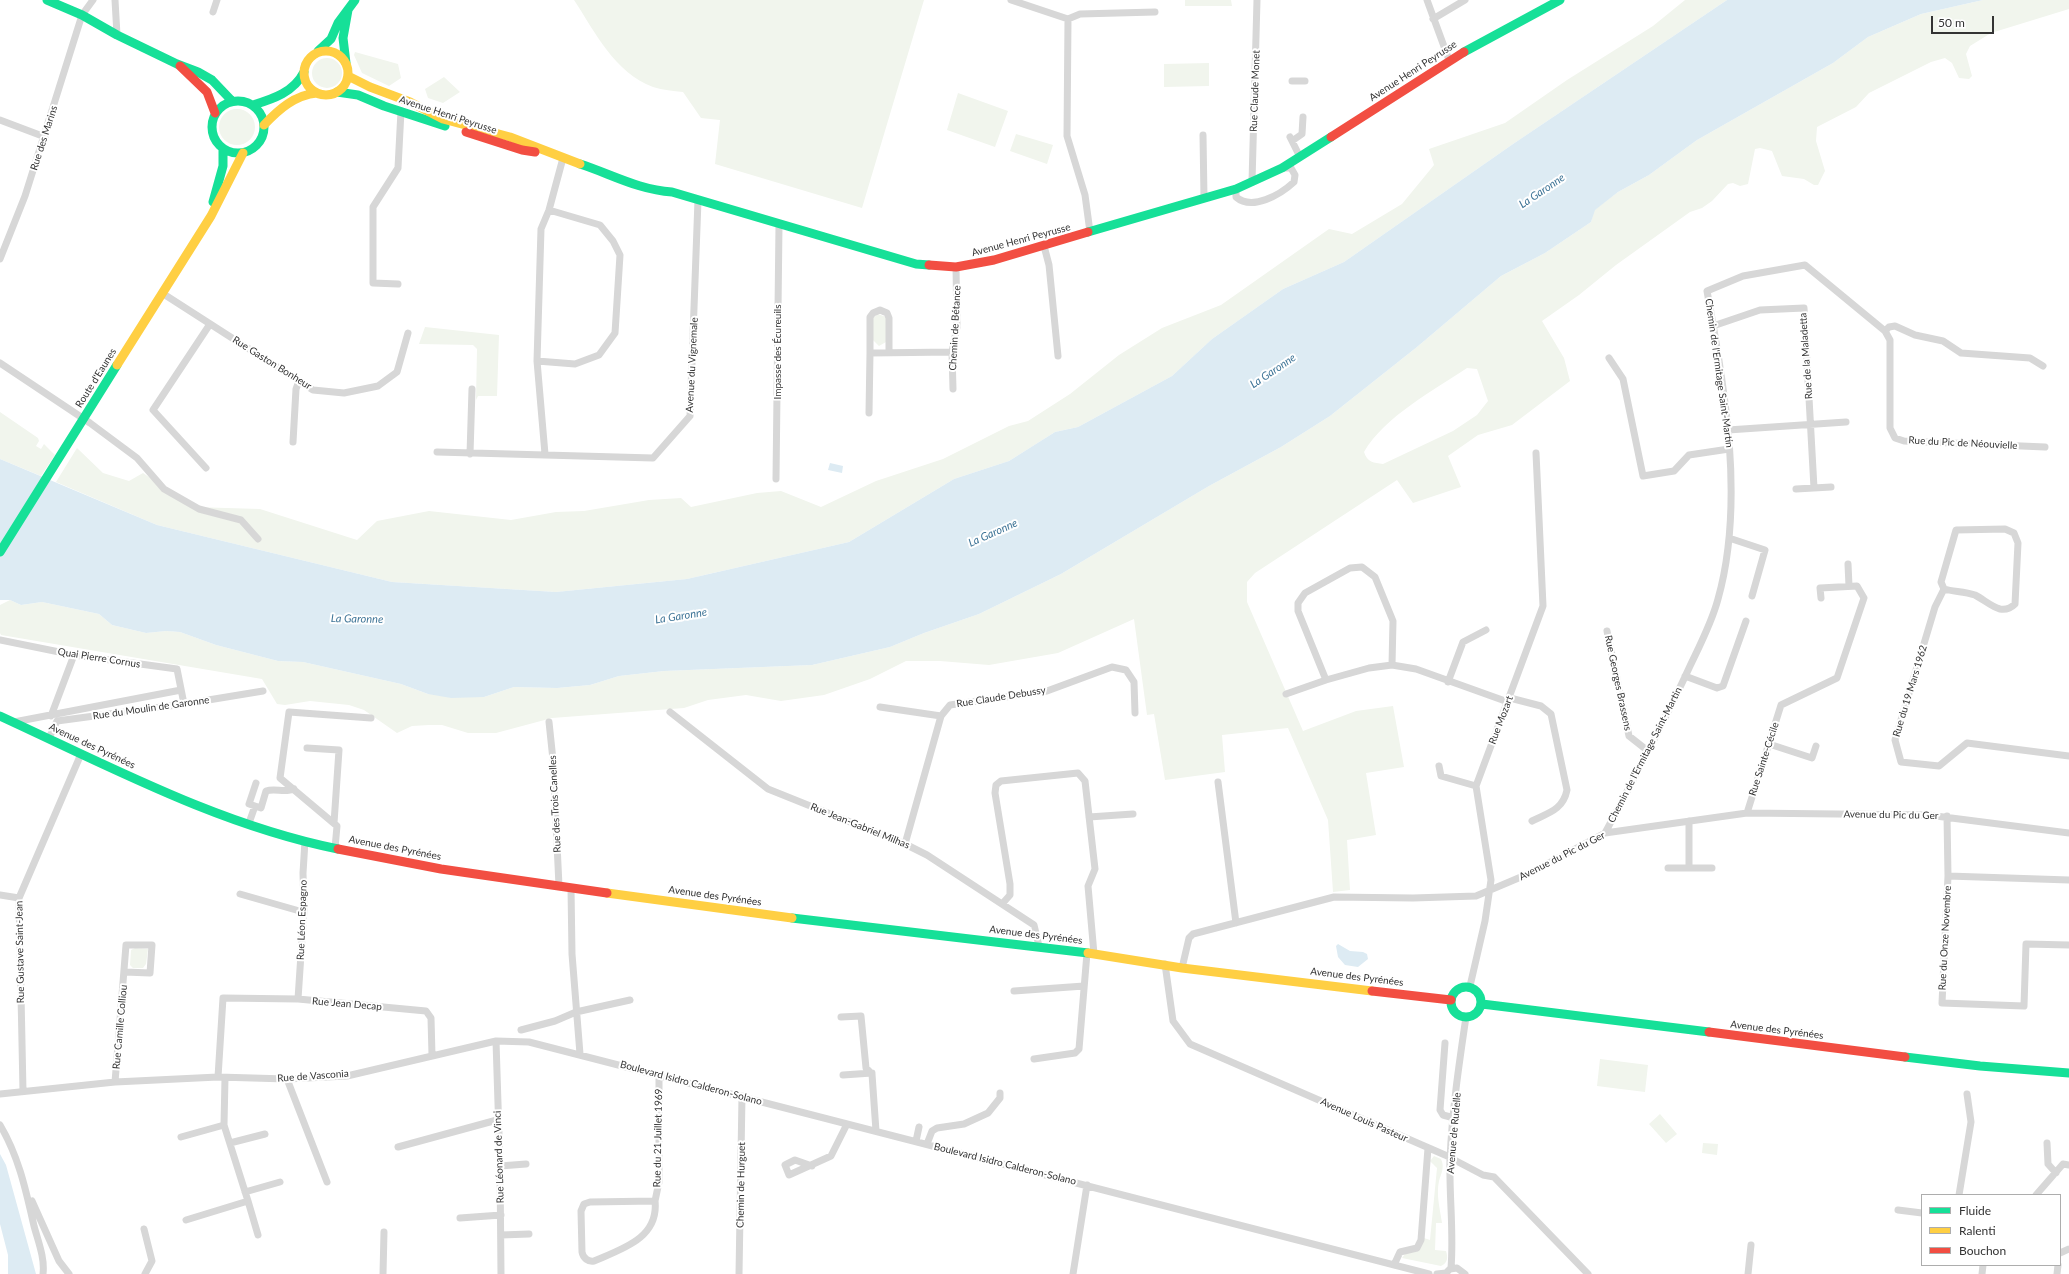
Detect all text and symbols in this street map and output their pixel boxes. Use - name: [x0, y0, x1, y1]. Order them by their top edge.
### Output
- scale bar: [1933, 8, 1996, 34]
- text: 50 m: [1938, 15, 1965, 30]
- street label: Avenue Henri Peyrusse: [1367, 38, 1459, 104]
- street label: Rue Claude Monet: [1248, 50, 1262, 132]
- street label: Avenue Henri Peyrusse: [398, 94, 498, 136]
- street label: Rue des Marins: [28, 104, 60, 172]
- water label: La Garonne: [1517, 171, 1567, 211]
- street label: Avenue Henri Peyrusse: [970, 221, 1072, 259]
- street label: Chemin de Bétance: [947, 285, 963, 371]
- street label: Chemin de l'Ermitage Saint-Martin: [1703, 298, 1735, 448]
- street label: Impasse des Écureuils: [772, 304, 784, 400]
- street label: Rue de la Maladetta: [1797, 312, 1815, 400]
- street label: Avenue du Vignemale: [684, 317, 700, 413]
- street label: Rue Gaston Bonheur: [230, 334, 314, 392]
- street label: Route d'Eaunes: [73, 346, 119, 410]
- water label: La Garonne: [1248, 351, 1298, 391]
- street label: Rue du Pic de Néouvielle: [1908, 434, 2018, 452]
- water label: La Garonne: [966, 516, 1020, 550]
- water label: La Garonne: [654, 605, 708, 627]
- water label: La Garonne: [331, 612, 383, 626]
- street label: Rue Georges Brassens: [1602, 634, 1634, 732]
- street label: Rue du 19 Mars 1962: [1890, 644, 1930, 738]
- street label: Quai Pierre Cornus: [57, 646, 141, 670]
- street label: Rue Claude Debussy: [956, 684, 1046, 710]
- street label: Chemin de l'Ermitage Saint-Martin: [1605, 685, 1685, 825]
- street label: Rue du Moulin de Garonne: [92, 694, 210, 722]
- street label: Rue Mozart: [1486, 694, 1516, 746]
- street label: Avenue des Pyrénées: [47, 721, 137, 771]
- street label: Rue Sainte-Cécile: [1746, 721, 1782, 797]
- street label: Rue des Trois Canelles: [546, 755, 564, 853]
- street label: Rue Jean-Gabriel Milhas: [809, 801, 911, 851]
- street label: Avenue du Pic du Ger: [1843, 808, 1939, 822]
- street label: Avenue du Pic du Ger: [1517, 829, 1607, 883]
- street label: Avenue des Pyrénées: [348, 833, 442, 863]
- street label: Rue Léon Espagno: [295, 880, 309, 960]
- street label: Avenue des Pyrénées: [668, 884, 762, 908]
- street label: Rue du Onze Novembre: [1936, 885, 1954, 991]
- street label: Rue Gustave Saint-Jean: [13, 901, 27, 1003]
- street label: Avenue des Pyrénées: [989, 923, 1083, 947]
- street label: Avenue des Pyrénées: [1310, 965, 1404, 989]
- street label: Rue Camille Colliou: [110, 984, 130, 1070]
- street label: Rue Jean Decap: [312, 995, 382, 1013]
- street label: Avenue des Pyrénées: [1730, 1018, 1824, 1042]
- street label: Boulevard Isidro Calderon-Solano: [619, 1058, 763, 1108]
- street label: Rue de Vasconia: [277, 1068, 349, 1084]
- street label: Rue du 21 Juillet 1969: [651, 1089, 665, 1187]
- street label: Avenue de Rudelle: [1444, 1092, 1464, 1174]
- street label: Avenue Louis Pasteur: [1319, 1095, 1409, 1145]
- street label: Rue Léonard de Vinci: [491, 1110, 507, 1204]
- street label: Boulevard Isidro Calderon-Solano: [933, 1140, 1077, 1188]
- street label: Chemin de Hurguet: [734, 1142, 748, 1228]
- legend: [1921, 1194, 2061, 1266]
- text: Fluide: [1959, 1203, 1991, 1218]
- text: Ralenti: [1959, 1223, 1996, 1238]
- text: Bouchon: [1959, 1243, 2006, 1258]

